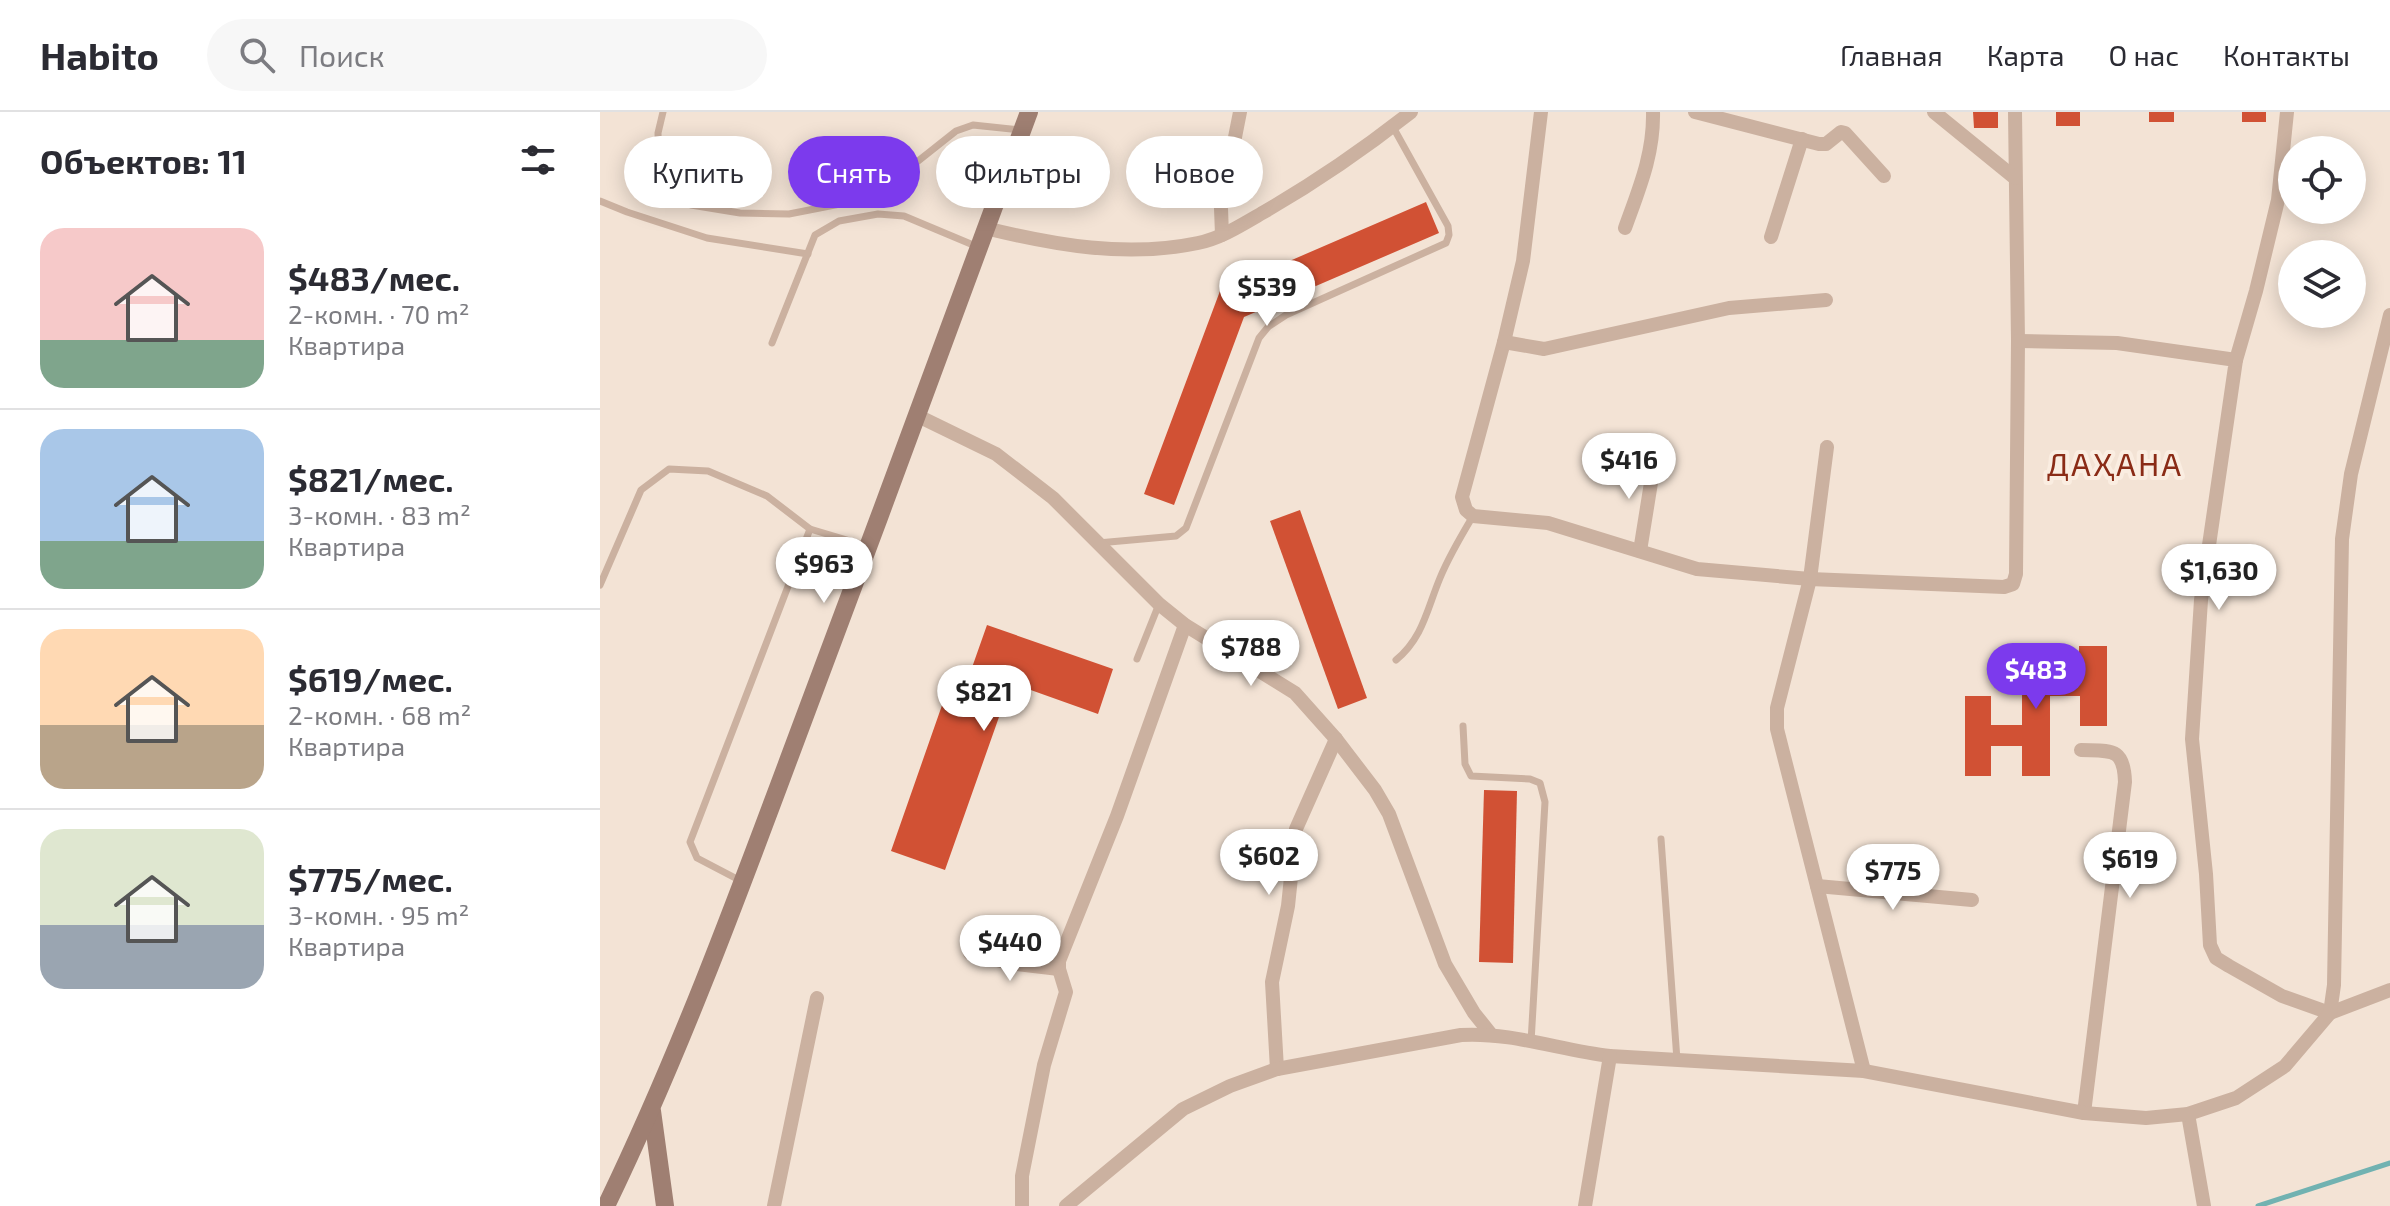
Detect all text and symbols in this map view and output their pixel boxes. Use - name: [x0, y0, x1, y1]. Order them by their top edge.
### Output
- search box: [207, 19, 767, 91]
- text: Habito: [40, 32, 159, 78]
- icon: search: [235, 33, 279, 77]
- text: Поиск: [299, 37, 385, 73]
- text: Главная: [1840, 38, 1943, 72]
- text: Карта: [1987, 38, 2065, 72]
- text: О нас: [2109, 38, 2179, 72]
- text: Контакты: [2223, 38, 2350, 72]
- chip: Купить: [624, 136, 772, 208]
- chip: Снять: [788, 136, 920, 208]
- chip: Фильтры: [936, 136, 1110, 208]
- chip: Новое: [1126, 136, 1263, 208]
- map controls: [2278, 136, 2366, 328]
- button: locate: [2278, 136, 2366, 224]
- icon: filters: [516, 138, 560, 182]
- text: Объектов: 11: [40, 140, 247, 181]
- button: layers: [2278, 240, 2366, 328]
- text: $483/мес.: [288, 257, 460, 298]
- icon: home: [104, 260, 200, 356]
- pin: $539: [1220, 260, 1314, 328]
- text: $539: [1237, 270, 1297, 301]
- text: 2-комн. · 70 m²: [288, 298, 470, 329]
- text: Квартира: [288, 329, 405, 360]
- pin: $416: [1582, 433, 1676, 501]
- text: $416: [1600, 443, 1658, 474]
- district label: ДАҲАНА: [2047, 444, 2183, 482]
- text: $821/мес.: [288, 458, 454, 499]
- icon: home: [104, 461, 200, 557]
- text: 3-комн. · 83 m²: [288, 499, 471, 530]
- text: Квартира: [288, 530, 405, 561]
- pin: $963: [777, 537, 871, 605]
- pin: $1,630: [2154, 544, 2284, 612]
- text: $963: [794, 547, 854, 578]
- text: $1,630: [2179, 554, 2259, 585]
- pin: $788: [1204, 620, 1298, 688]
- text: $788: [1220, 630, 1282, 661]
- pin: $483: [1989, 643, 2083, 711]
- text: $483: [2005, 653, 2067, 684]
- text: $619/мес.: [288, 658, 453, 699]
- icon: home: [104, 661, 200, 757]
- pin: $821: [937, 665, 1031, 733]
- text: $821: [955, 675, 1013, 706]
- text: 2-комн. · 68 m²: [288, 699, 471, 730]
- text: Квартира: [288, 730, 405, 761]
- pin: $602: [1222, 829, 1316, 897]
- pin: $619: [2083, 832, 2177, 900]
- text: $602: [1238, 839, 1300, 870]
- text: $619: [2102, 842, 2159, 873]
- pin: $775: [1846, 844, 1940, 912]
- text: $775: [1865, 854, 1921, 885]
- text: $775/мес.: [288, 858, 453, 899]
- icon: home: [104, 861, 200, 957]
- text: 3-комн. · 95 m²: [288, 899, 469, 930]
- pin: $440: [963, 915, 1057, 983]
- text: $440: [978, 925, 1042, 956]
- text: Квартира: [288, 930, 405, 961]

